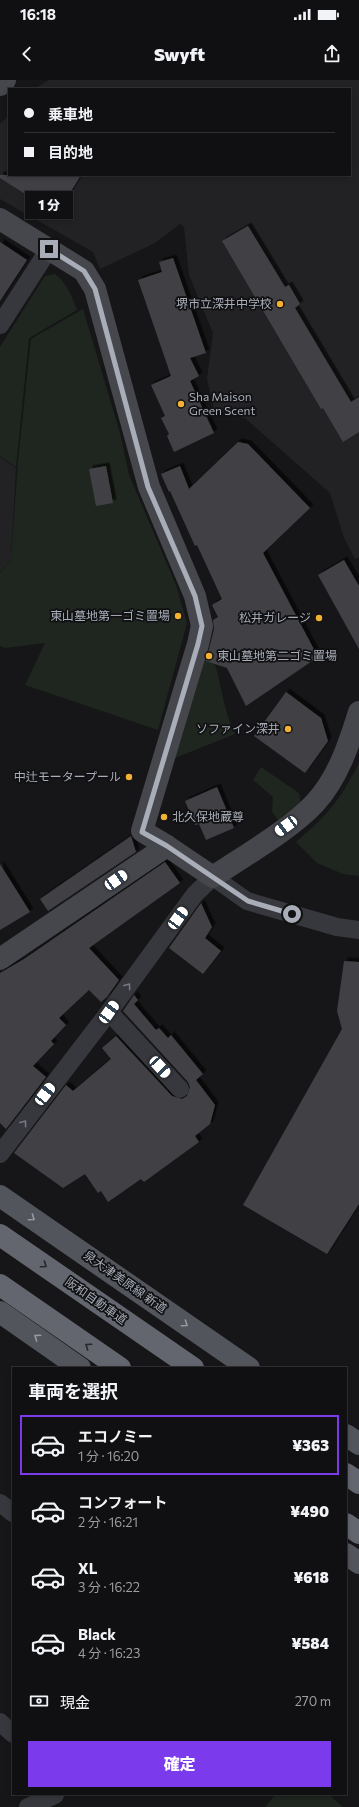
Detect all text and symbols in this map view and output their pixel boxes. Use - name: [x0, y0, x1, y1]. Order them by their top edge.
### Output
- text: 16:18: [20, 5, 56, 23]
- icon: back: [16, 43, 38, 65]
- text: Swyft: [154, 43, 205, 65]
- icon: share: [321, 43, 343, 65]
- text: 乗車地: [48, 105, 93, 123]
- text: 目的地: [48, 143, 93, 161]
- callout: 1 分: [25, 191, 73, 219]
- text: 1 分: [38, 197, 60, 213]
- route end: [40, 240, 58, 258]
- place label: 堺市立深井中学校: [176, 296, 272, 310]
- marker: 堺市立深井中学校: [275, 299, 285, 309]
- place label: Sha Maison Green Scent: [189, 389, 255, 417]
- marker: Sha Maison Green Scent: [176, 399, 186, 409]
- place label: 東山墓地第一ゴミ置場: [50, 608, 170, 622]
- place label: 松井ガレージ: [239, 610, 311, 624]
- marker: 東山墓地第一ゴミ置場: [173, 611, 183, 621]
- marker: 松井ガレージ: [314, 613, 324, 623]
- place label: 東山墓地第二ゴミ置場: [217, 648, 337, 662]
- marker: 東山墓地第二ゴミ置場: [204, 651, 214, 661]
- place label: ソファイン深井: [196, 721, 280, 735]
- marker: ソファイン深井: [283, 724, 293, 734]
- place label: 中辻モータープール: [14, 769, 121, 783]
- marker: 中辻モータープール: [124, 772, 134, 782]
- place label: 北久保地蔵尊: [172, 809, 244, 823]
- marker: 北久保地蔵尊: [159, 812, 169, 822]
- car: [273, 814, 299, 838]
- car: [103, 868, 129, 892]
- car: [166, 905, 190, 931]
- route start: [283, 905, 301, 923]
- one-way arrow: [123, 983, 130, 990]
- car: [97, 999, 121, 1025]
- car: [147, 1054, 173, 1080]
- car: [33, 1081, 57, 1107]
- one-way arrow: [19, 1120, 26, 1127]
- one-way arrow: [28, 1213, 35, 1221]
- street label: 泉大津美原線 新道: [81, 1247, 170, 1315]
- one-way arrow: [39, 1260, 46, 1267]
- street label: 阪和自動車道: [63, 1274, 130, 1327]
- one-way arrow: [181, 1319, 188, 1327]
- one-way arrow: [34, 1335, 41, 1342]
- one-way arrow: [85, 1343, 92, 1351]
- text: 車両を選択: [28, 1380, 118, 1402]
- icon: car: [30, 1427, 66, 1463]
- text: エコノミー: [78, 1427, 153, 1445]
- text: ¥363: [292, 1436, 329, 1454]
- text: 1 分 · 16:20: [78, 1448, 139, 1464]
- icon: car: [30, 1493, 66, 1529]
- text: コンフォート: [78, 1493, 168, 1511]
- text: ¥490: [290, 1502, 329, 1520]
- text: 2 分 · 16:21: [78, 1514, 138, 1530]
- icon: car: [30, 1559, 66, 1595]
- text: XL: [78, 1559, 97, 1577]
- text: ¥618: [293, 1568, 329, 1586]
- text: 3 分 · 16:22: [78, 1579, 140, 1595]
- icon: car: [30, 1625, 66, 1661]
- text: Black: [78, 1625, 116, 1643]
- text: ¥584: [292, 1634, 329, 1652]
- text: 4 分 · 16:23: [78, 1645, 140, 1661]
- icon: cash: [28, 1690, 50, 1712]
- text: 現金: [60, 1693, 90, 1711]
- text: 270 m: [295, 1693, 331, 1709]
- button: 確定: [28, 1741, 331, 1787]

